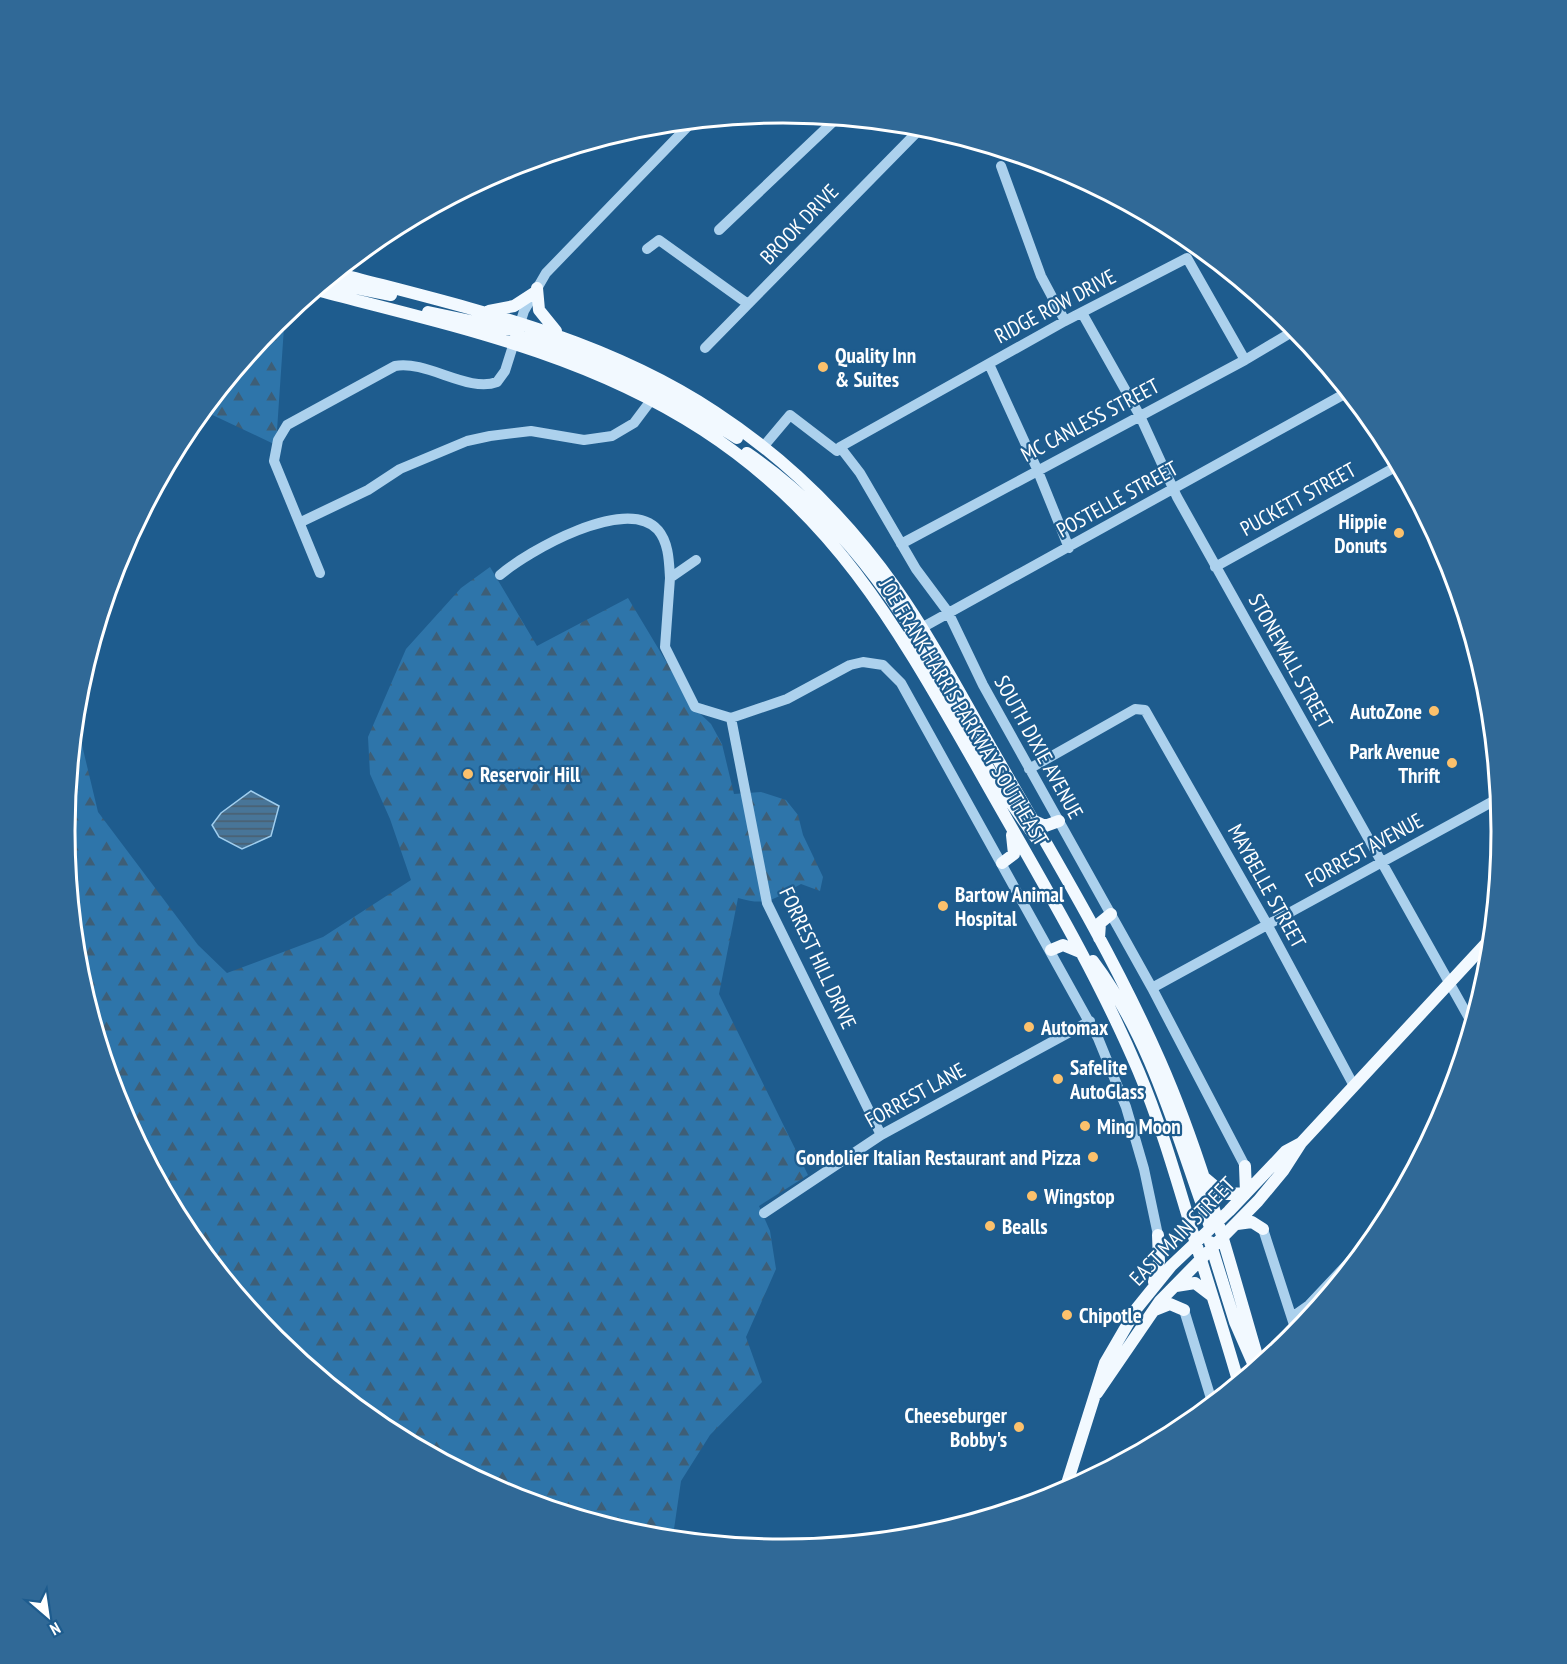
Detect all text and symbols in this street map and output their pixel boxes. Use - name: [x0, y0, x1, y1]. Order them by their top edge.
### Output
- street label: BROOK DRIVE: [754, 178, 844, 270]
- street label: RIDGE ROW DRIVE: [990, 263, 1120, 349]
- place label: Quality Inn & Suites: [835, 342, 916, 393]
- marker: Quality Inn & Suites: [816, 360, 830, 374]
- street label: MC CANLESS STREET: [1016, 372, 1164, 468]
- street label: POSTELLE STREET: [1051, 454, 1183, 544]
- street label: PUCKETT STREET: [1235, 456, 1361, 542]
- place label: Hippie Donuts: [1334, 508, 1387, 559]
- marker: Hippie Donuts: [1392, 526, 1406, 540]
- street label: JOE FRANK HARRIS PARKWAY SOUTHEAST: [873, 572, 1055, 851]
- street label: STONEWALL STREET: [1243, 589, 1339, 734]
- street label: SOUTH DIXIE AVENUE: [988, 671, 1090, 823]
- place label: AutoZone: [1349, 698, 1422, 725]
- marker: AutoZone: [1427, 704, 1441, 718]
- place label: Park Avenue Thrift: [1349, 738, 1440, 789]
- marker: Park Avenue Thrift: [1445, 756, 1459, 770]
- place label: Reservoir Hill: [480, 761, 581, 788]
- marker: Reservoir Hill: [461, 767, 475, 781]
- street label: FORREST AVENUE: [1301, 807, 1427, 893]
- street label: MAYBELLE STREET: [1222, 819, 1312, 953]
- place label: Bartow Animal Hospital: [955, 881, 1065, 932]
- street label: FORREST HILL DRIVE: [773, 883, 863, 1033]
- marker: Bartow Animal Hospital: [936, 899, 950, 913]
- place label: Automax: [1040, 1014, 1109, 1041]
- marker: Automax: [1022, 1020, 1036, 1034]
- place label: Safelite AutoGlass: [1069, 1054, 1144, 1105]
- street label: FORREST LANE: [860, 1056, 970, 1134]
- marker: Safelite AutoGlass: [1051, 1072, 1065, 1086]
- place label: Ming Moon: [1097, 1113, 1181, 1140]
- marker: Ming Moon: [1078, 1119, 1092, 1133]
- place label: Gondolier Italian Restaurant and Pizza: [796, 1144, 1081, 1171]
- marker: Gondolier Italian Restaurant and Pizza: [1086, 1150, 1100, 1164]
- street label: EAST MAIN STREET: [1123, 1171, 1241, 1291]
- place label: Wingstop: [1043, 1183, 1115, 1210]
- marker: Wingstop: [1025, 1189, 1039, 1203]
- place label: Bealls: [1002, 1213, 1048, 1240]
- marker: Bealls: [983, 1219, 997, 1233]
- place label: Chipotle: [1079, 1302, 1142, 1329]
- marker: Chipotle: [1060, 1308, 1074, 1322]
- place label: Cheeseburger Bobby's: [904, 1402, 1008, 1453]
- marker: Cheeseburger Bobby's: [1012, 1420, 1026, 1434]
- north arrow: [18, 1586, 78, 1646]
- text: N: [47, 1618, 64, 1640]

